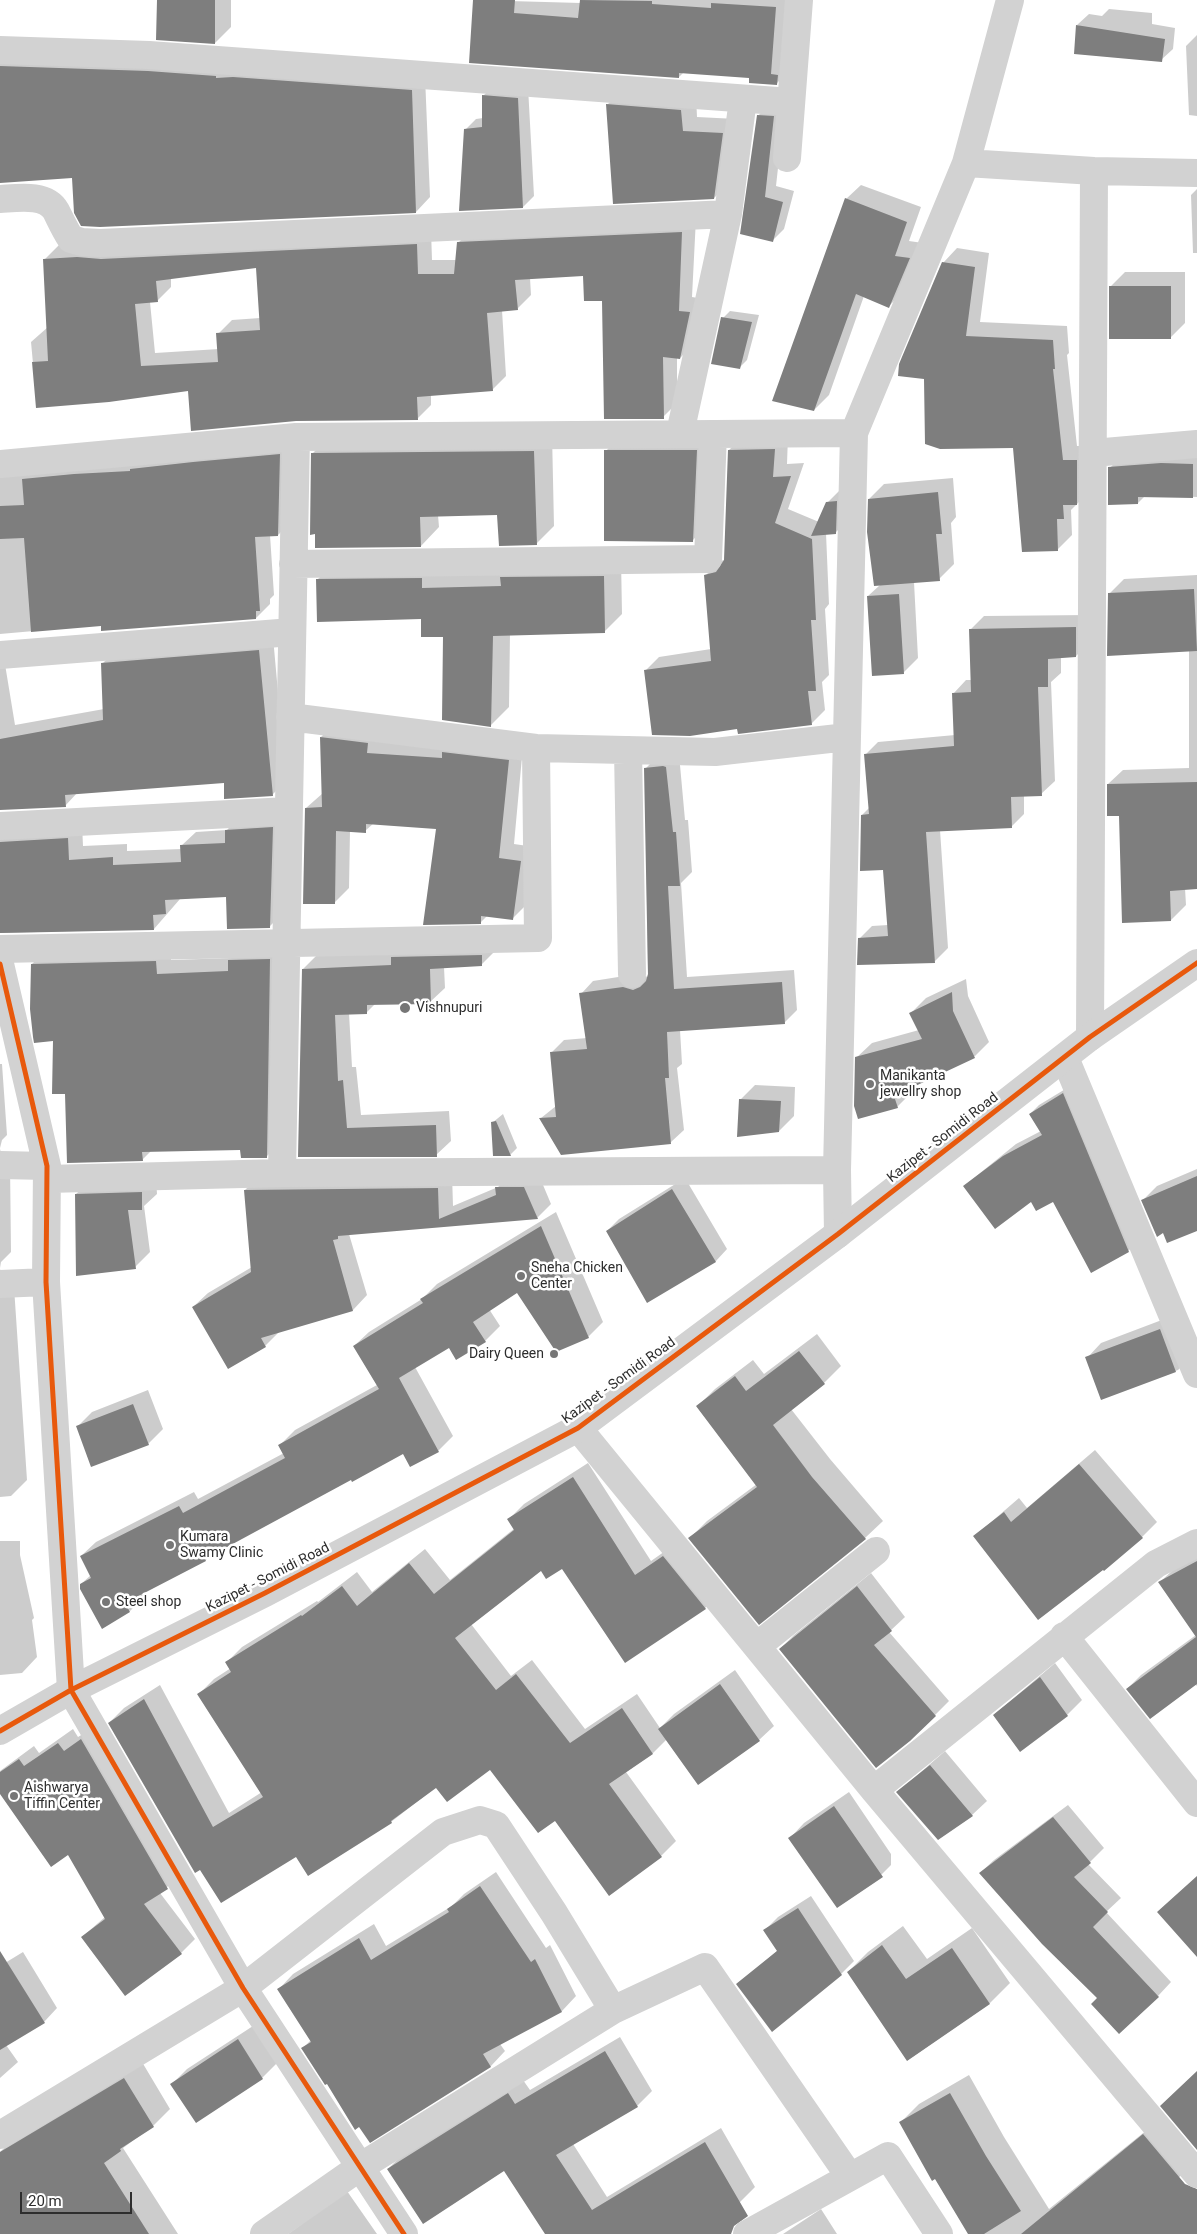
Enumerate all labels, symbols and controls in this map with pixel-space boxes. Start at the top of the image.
place label: Vishnupuri [416,1000,482,1016]
marker: Vishnupuri [398,1001,412,1015]
place label: Manikanta jewellry shop [880,1068,961,1100]
marker: Manikanta jewellry shop [864,1078,876,1090]
street label: Kazipet - Somidi Road [884,1089,1002,1187]
place label: Sneha Chicken Center [531,1260,623,1292]
marker: Sneha Chicken Center [515,1270,527,1282]
street label: Kazipet - Somidi Road [559,1334,679,1428]
place label: Dairy Queen [469,1346,544,1362]
marker: Dairy Queen [548,1348,560,1360]
place label: Kumara Swamy Clinic [180,1529,263,1561]
marker: Kumara Swamy Clinic [164,1539,176,1551]
street label: Kazipet - Somidi Road [203,1540,333,1616]
place label: Steel shop [116,1594,181,1610]
marker: Steel shop [100,1596,112,1608]
place label: Aishwarya Tiffin Center [24,1780,100,1812]
marker: Aishwarya Tiffin Center [8,1790,20,1802]
scale bar [22,2182,135,2214]
text: 20 m [28,2192,62,2210]

